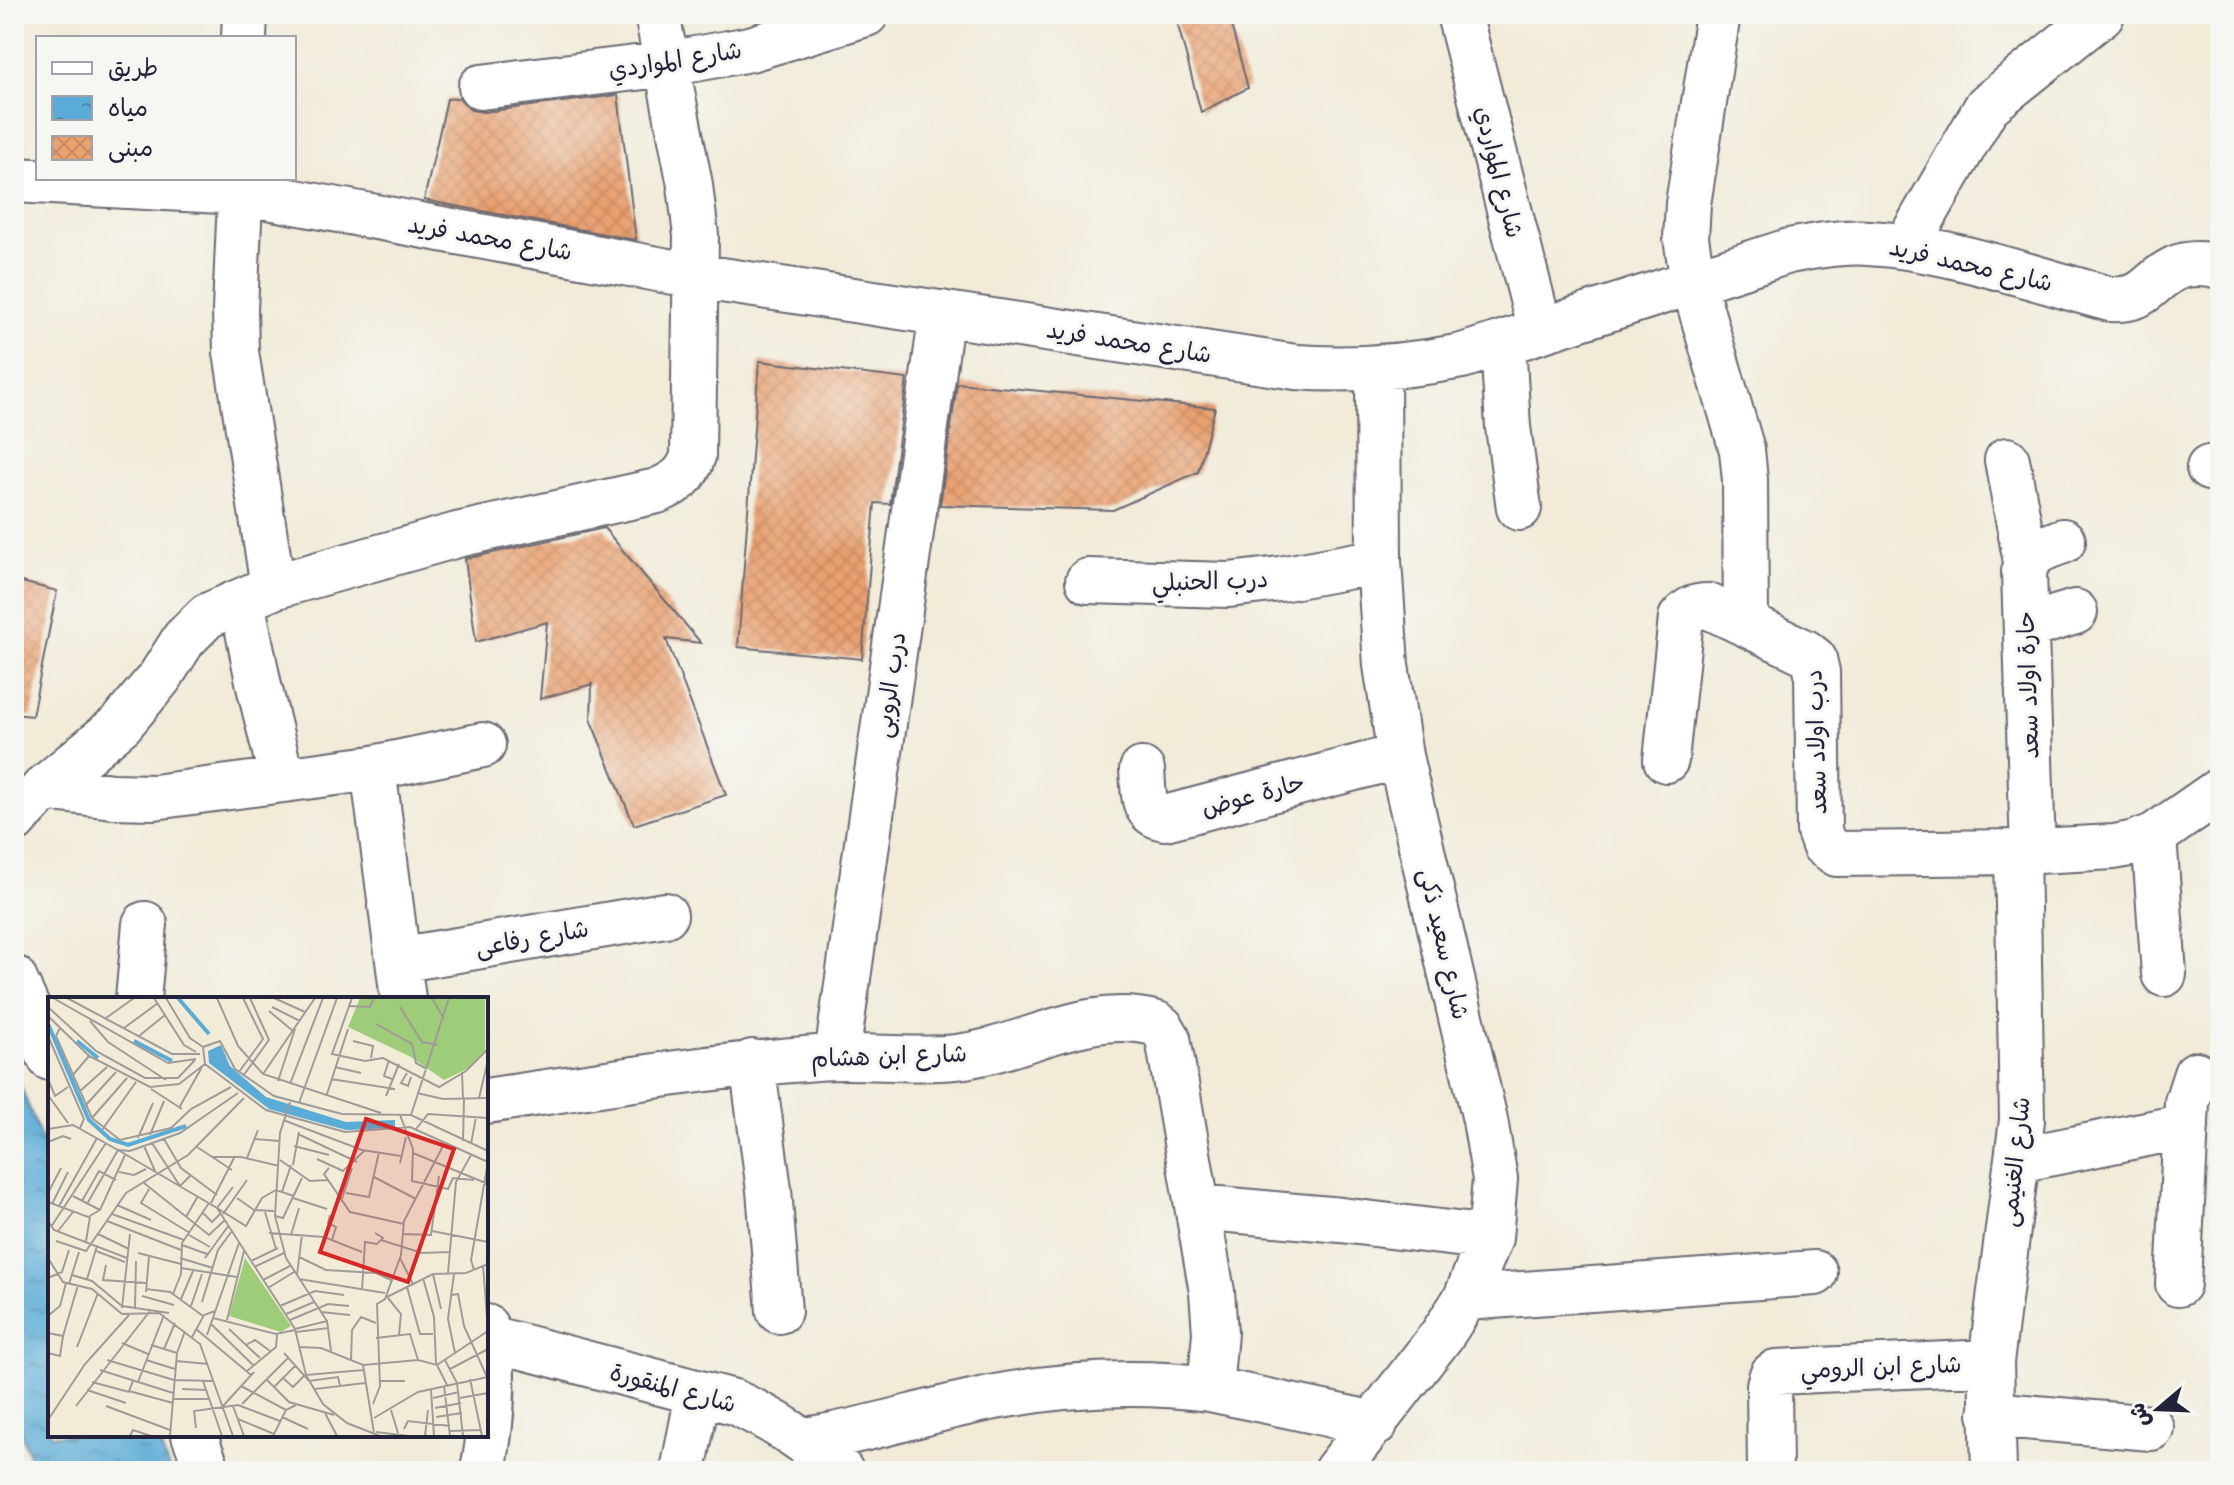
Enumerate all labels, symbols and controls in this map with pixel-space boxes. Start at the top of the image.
legend [36,36,296,180]
street label: شارع المواردي [606,36,744,87]
text: طريق [108,54,158,82]
text: مياه [108,94,148,122]
street label: شارع المواردي [1466,103,1529,241]
text: مبنى [108,134,153,163]
street label: شارع محمد فريد [405,210,574,269]
street label: شارع محمد فريد [1886,233,2055,300]
street label: شارع محمد فريد [1044,315,1213,372]
street label: درب الحنبلي [1151,565,1269,604]
street label: حارة اولاد سعد [2011,611,2045,759]
street label: درب الروبى [869,630,912,740]
street label: درب اولاد سعد [1799,669,1833,815]
street label: حارة عوض [1198,768,1308,823]
street label: شارع سعيد ذكى [1410,866,1475,1023]
street label: شارع رفاعى [473,914,591,965]
inset map [48,997,488,1437]
street label: شارع ابن هشام [811,1039,968,1077]
street label: شارع الغنيمى [1994,1096,2039,1229]
street label: شارع ابن الرومي [1800,1350,1962,1391]
street label: شارع المنقورة [606,1358,739,1421]
north arrow [2118,1369,2198,1449]
text: ش [2124,1400,2156,1431]

